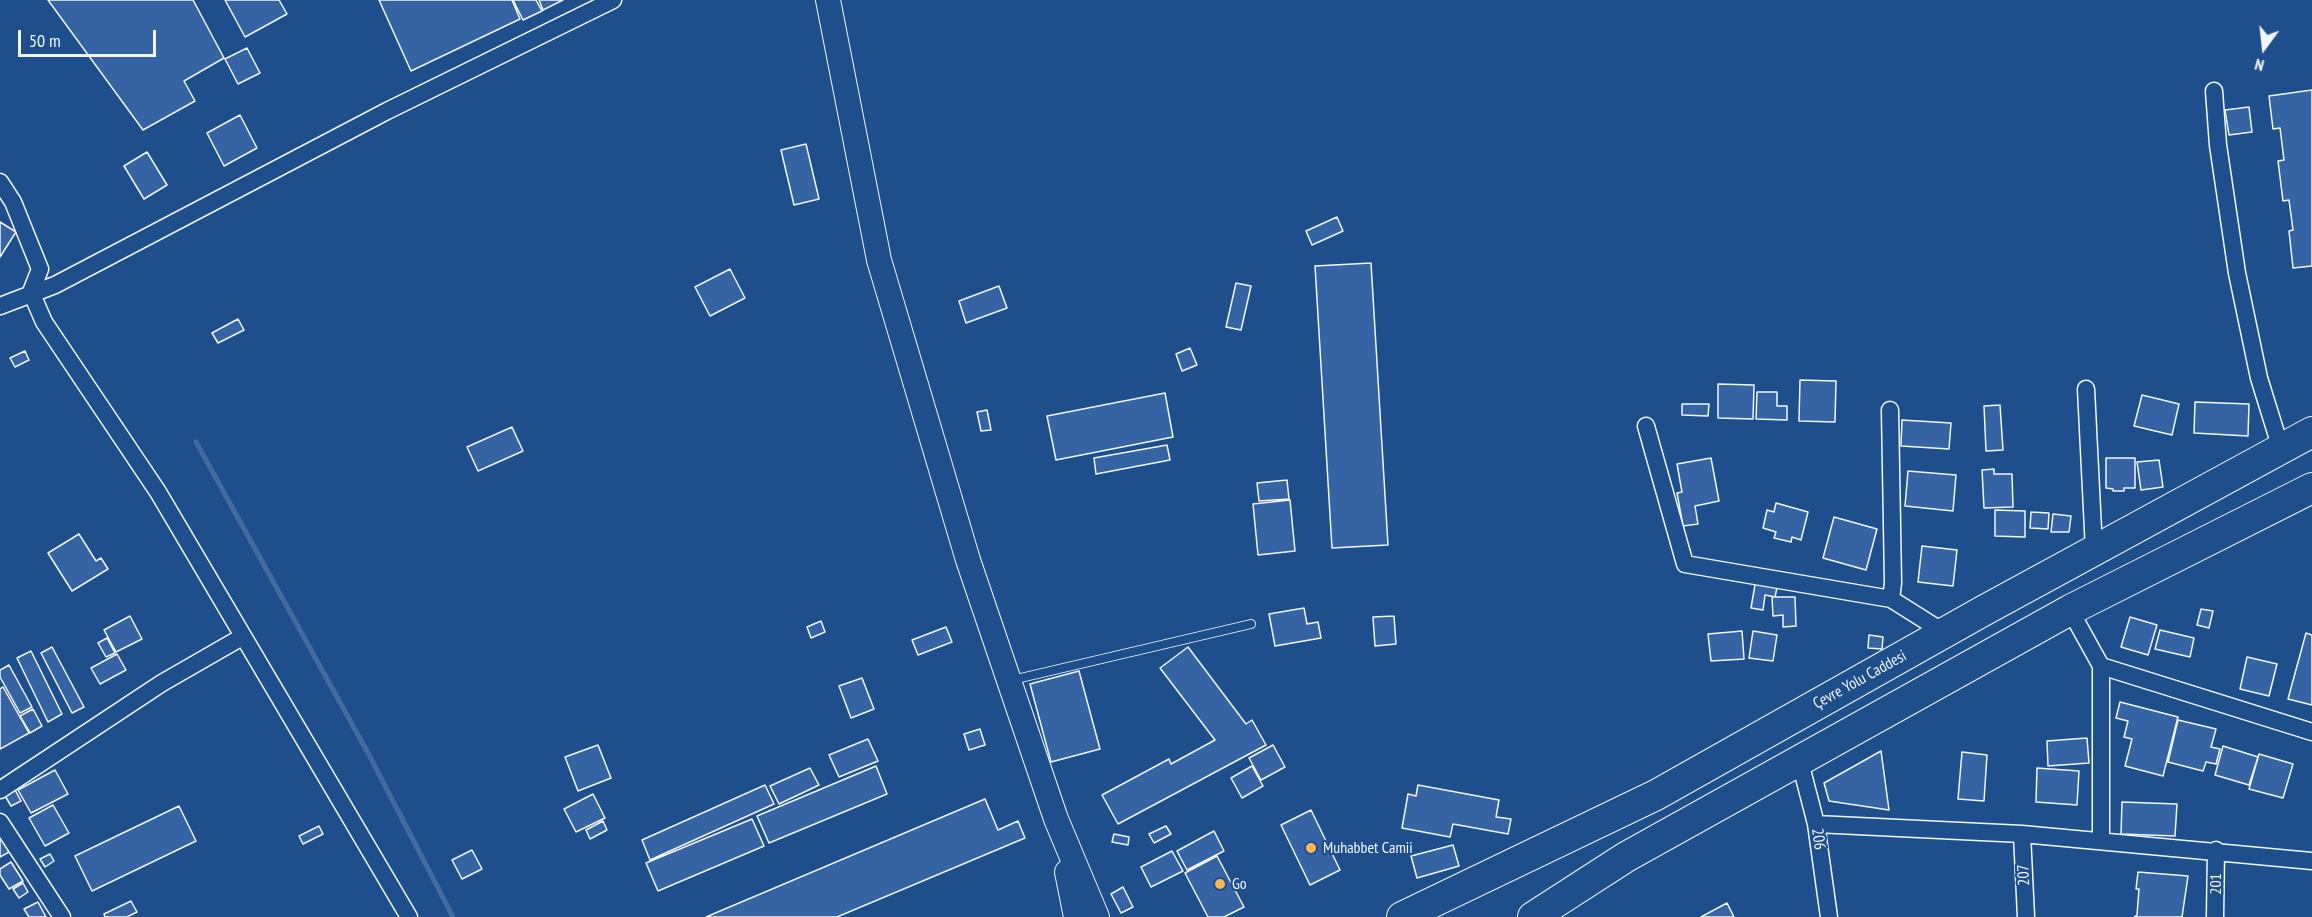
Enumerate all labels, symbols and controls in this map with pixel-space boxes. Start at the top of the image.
scale bar [21,18,159,56]
north arrow [2234,18,2294,78]
text: 50 m [29,29,61,52]
text: N [2253,55,2266,76]
street label: Çevre Yolu Caddesi [1810,646,1910,714]
street label: 206 [1807,827,1829,851]
place label: Muhabbet Camii [1323,838,1413,858]
marker: Muhabbet Camii [1304,841,1318,855]
street label: 207 [2014,864,2034,886]
street label: 201 [2206,873,2226,895]
place label: Go [1232,874,1247,894]
marker: Go [1213,877,1227,891]

